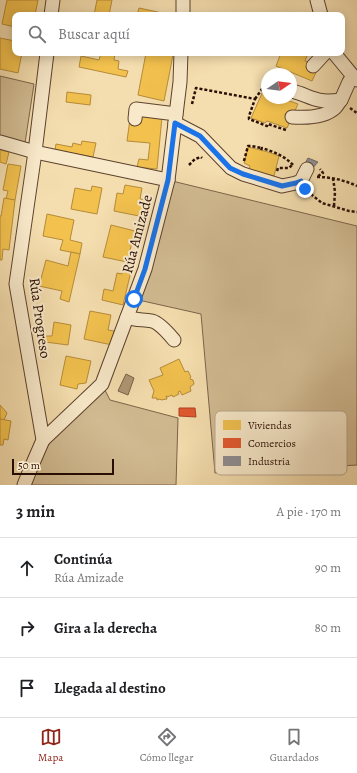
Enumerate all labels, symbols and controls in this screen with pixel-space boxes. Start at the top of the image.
search box [12,12,345,56]
icon: search [26,23,48,45]
text: Buscar aquí [58,24,130,44]
north arrow [261,68,297,104]
route end [296,180,314,198]
street label: Rúa Amizade [117,192,157,276]
street label: Rúa Progreso [24,276,56,360]
route start [125,290,143,308]
legend [215,411,347,475]
text: Viviendas [247,418,292,433]
text: Comercios [248,436,296,451]
text: Industria [248,454,291,469]
scale bar [12,457,114,476]
text: 50 m [18,458,40,473]
text: 3 min [16,500,55,523]
text: A pie · 170 m [277,503,341,520]
text: Continúa [54,549,112,569]
icon: ahead [16,557,38,579]
text: 90 m [315,559,341,576]
text: Rúa Amizade [54,569,124,586]
icon: right [16,617,38,639]
text: Gira a la derecha [54,618,157,638]
text: 80 m [314,619,341,636]
icon: arrive [16,677,38,699]
text: Llegada al destino [54,678,166,698]
tab: Mapa [38,726,63,765]
tab: Cómo llegar [140,726,193,765]
tab: Guardados [270,726,319,765]

